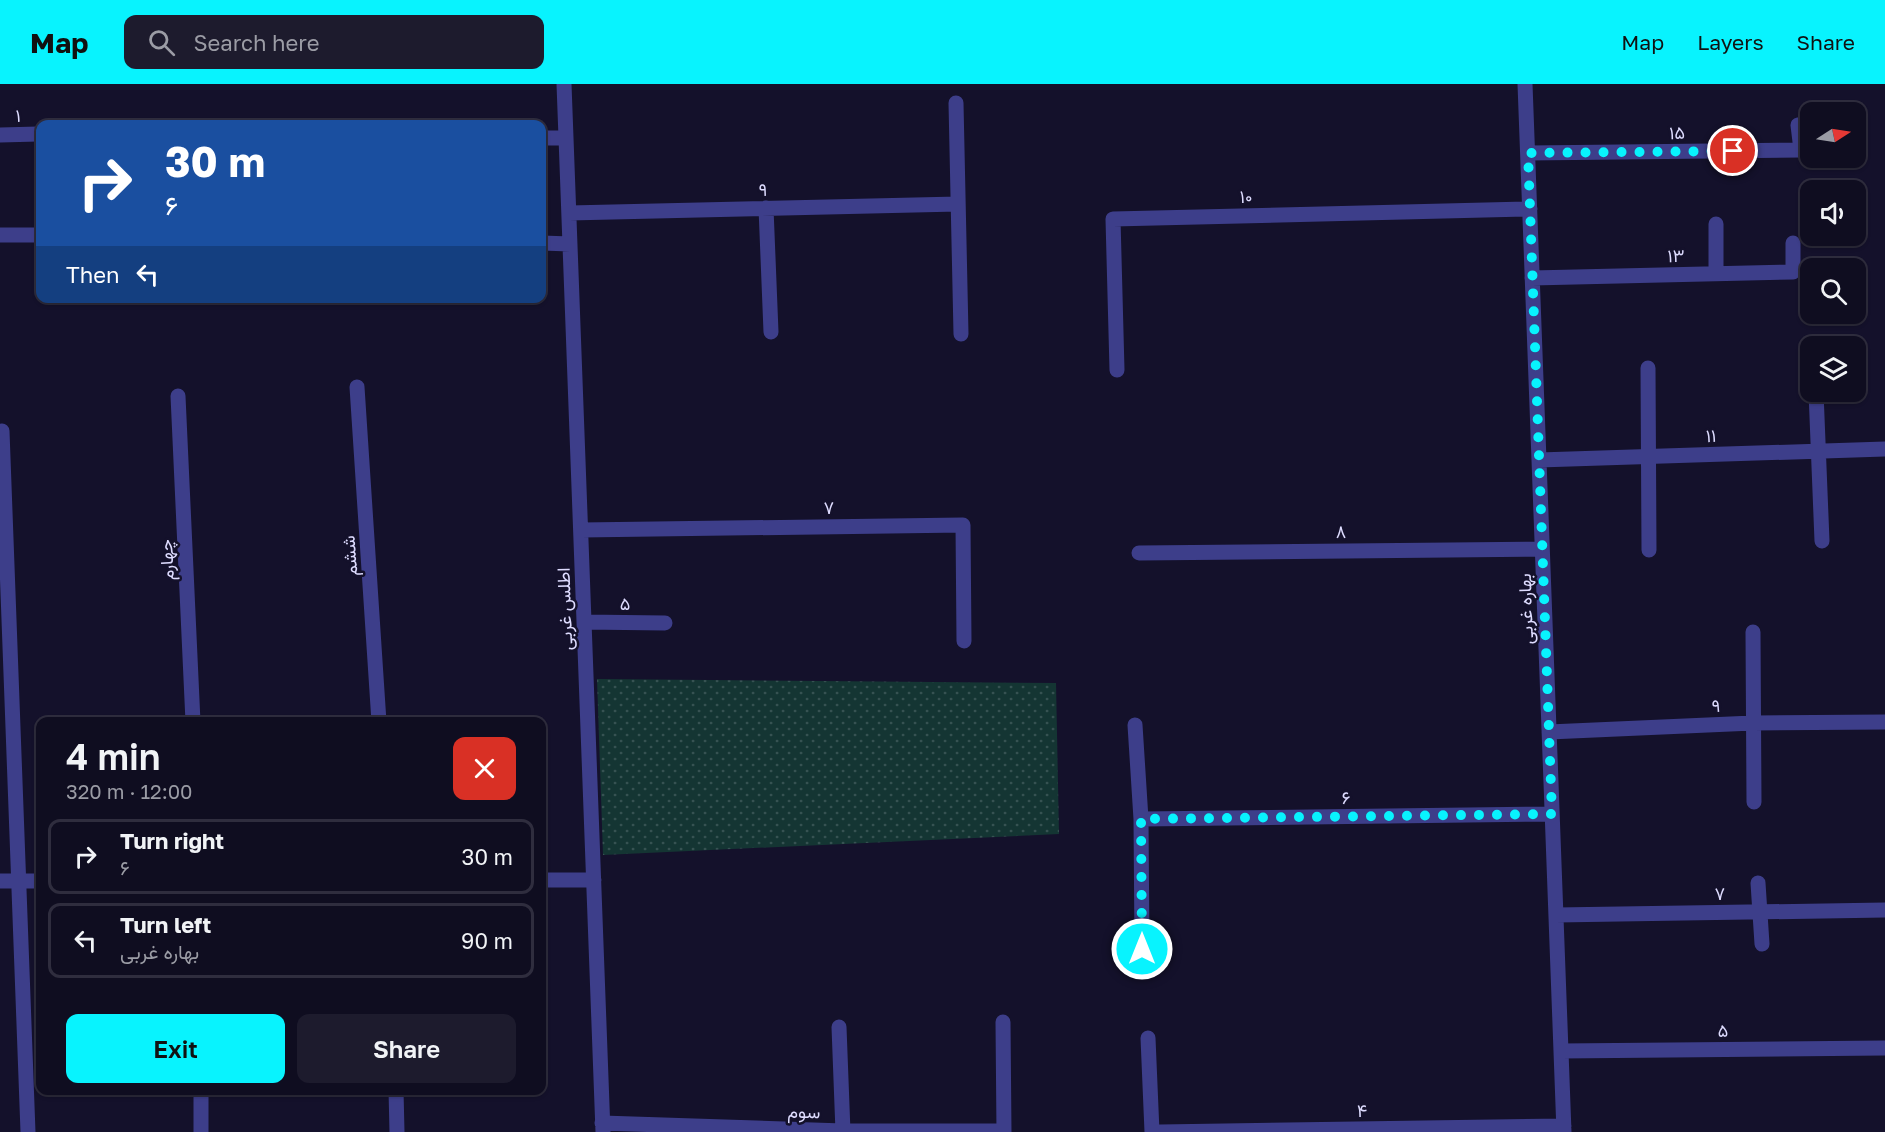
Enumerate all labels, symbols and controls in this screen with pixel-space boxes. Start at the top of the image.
search box [124,15,544,69]
text: Map [30,26,88,59]
icon: search [145,26,178,59]
text: Search here [193,29,319,56]
text: Map [1621,29,1664,55]
text: Layers [1697,29,1764,55]
text: Share [1797,29,1855,55]
north arrow [1800,102,1866,168]
map controls [1800,102,1866,402]
street label: ۱ [15,104,21,126]
street label: ۱۵ [1669,121,1685,143]
pin [1707,125,1758,176]
icon: arrive [1716,134,1749,167]
text: 30 m [165,136,265,186]
icon: right [66,144,144,222]
street label: ۹ [758,178,768,200]
button: sound [1800,180,1866,246]
street label: ۱۰ [1239,185,1253,207]
text: ۶ [165,189,178,221]
street label: ۱۳ [1667,244,1685,266]
icon: left [131,258,164,291]
button: search [1800,258,1866,324]
text: Then [66,261,119,288]
button: layers [1800,336,1866,402]
street label: ۱۱ [1705,424,1717,446]
street label: ۷ [824,496,834,518]
street label: ۸ [1336,520,1346,542]
street label: ششم [337,535,363,577]
street label: چهارم [154,539,180,581]
street label: اطلس غربی [552,567,577,651]
street label: بهاره غربی [1513,573,1538,645]
street label: ۵ [620,592,630,614]
street label: ۹ [1711,694,1721,716]
text: 4 min [66,735,161,778]
button: close [453,737,516,800]
text: 320 m · 12:00 [66,779,193,803]
street label: ۶ [1341,786,1351,808]
text: Turn right [120,827,224,854]
icon: right [69,840,102,873]
text: 30 m [462,843,513,870]
text: ۶ [120,855,130,879]
street label: ۷ [1715,882,1725,904]
text: Turn left [120,911,211,938]
position arrow [1110,917,1174,981]
icon: left [69,924,102,957]
text: 90 m [461,927,513,954]
text: بهاره غربی [120,939,199,963]
button: Exit [66,1014,285,1083]
button: Share [297,1014,516,1083]
street label: ۵ [1717,1019,1729,1041]
street label: سوم [787,1099,821,1125]
street label: ۴ [1357,1099,1367,1121]

